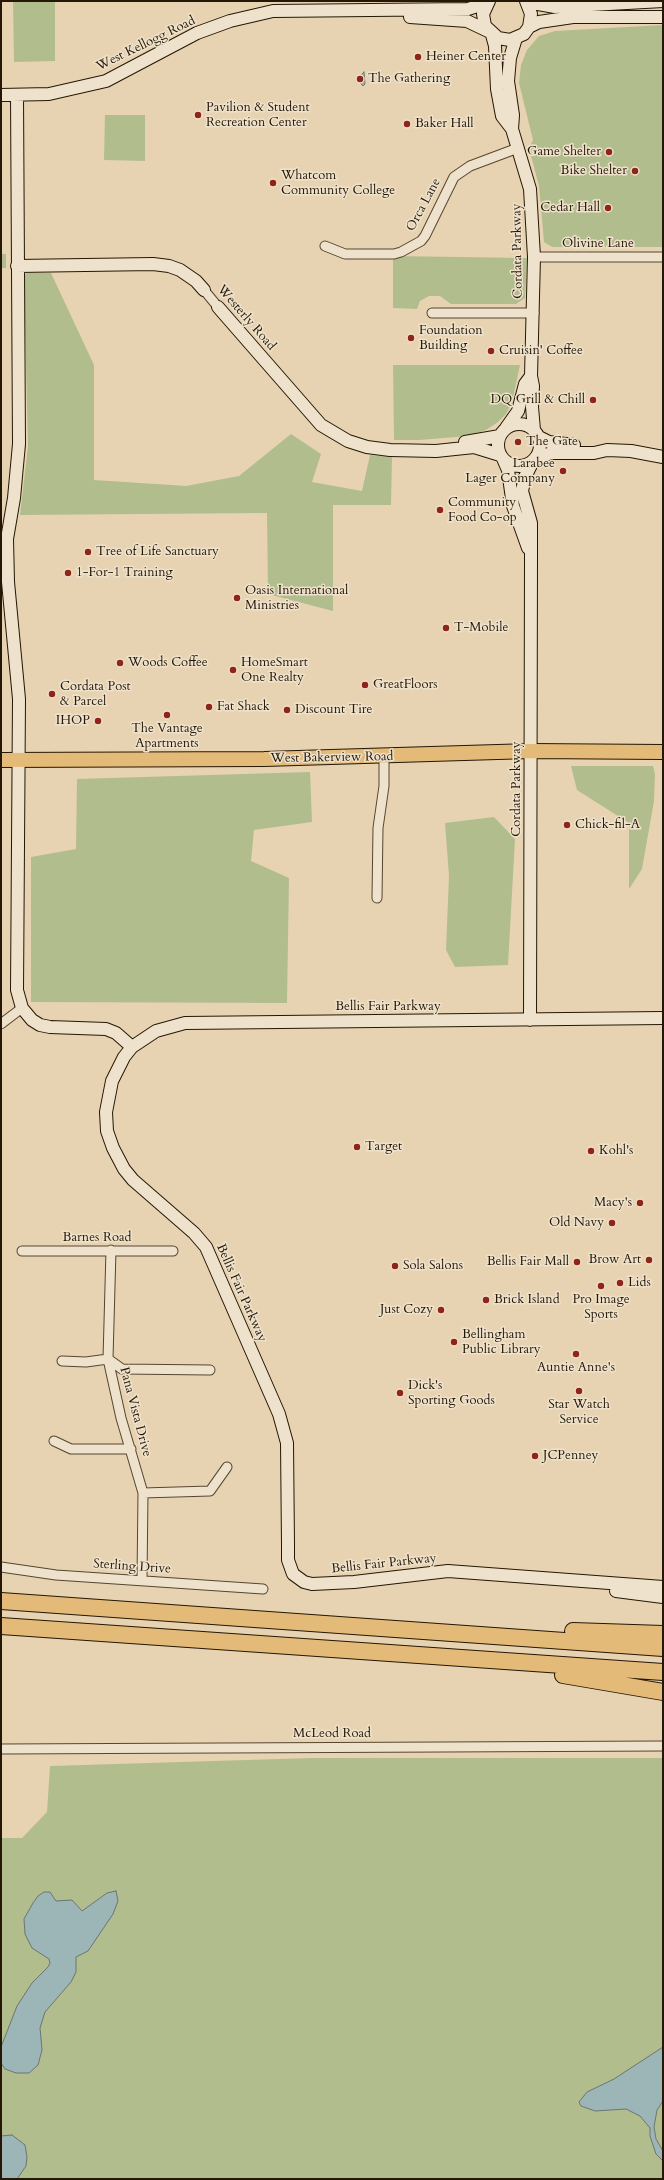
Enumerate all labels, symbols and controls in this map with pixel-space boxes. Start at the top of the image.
street label: West Kellogg Road [94,13,198,75]
place label: Heiner Center [426,49,506,65]
marker: Heiner Center [413,52,423,62]
place label: The Gathering [368,71,450,87]
marker: The Gathering [355,74,365,84]
place label: Pavilion & Student Recreation Center [206,100,310,131]
marker: Pavilion & Student Recreation Center [193,110,203,120]
place label: Baker Hall [415,116,474,132]
marker: Baker Hall [402,119,412,129]
place label: Game Shelter [527,144,601,160]
marker: Game Shelter [604,147,614,157]
place label: Bike Shelter [561,163,627,179]
marker: Bike Shelter [630,166,640,176]
place label: Whatcom Community College [281,168,395,199]
street label: Orca Lane [404,176,444,234]
marker: Whatcom Community College [268,178,278,188]
place label: Cedar Hall [540,200,600,216]
street label: Cordata Parkway [509,203,527,299]
marker: Cedar Hall [603,203,613,213]
street label: Olivine Lane [562,236,634,252]
street label: Westerly Road [213,282,279,354]
place label: Foundation Building [419,323,483,354]
marker: Foundation Building [406,333,416,343]
place label: Cruisin' Coffee [499,343,583,359]
marker: Cruisin' Coffee [486,346,496,356]
place label: DQ Grill & Chill [490,392,585,408]
marker: DQ Grill & Chill [588,395,598,405]
place label: The Gate [526,434,578,450]
marker: The Gate [513,437,523,447]
place label: Larabee Lager Company [465,456,555,487]
marker: Larabee Lager Company [558,466,568,476]
place label: Community Food Co-op [448,495,517,526]
marker: Community Food Co-op [435,505,445,515]
place label: Tree of Life Sanctuary [96,544,219,560]
marker: Tree of Life Sanctuary [83,547,93,557]
place label: 1-For-1 Training [76,565,173,581]
marker: 1-For-1 Training [63,568,73,578]
place label: Oasis International Ministries [245,583,348,614]
marker: Oasis International Ministries [232,593,242,603]
place label: T-Mobile [454,620,508,636]
marker: T-Mobile [441,623,451,633]
place label: Woods Coffee [128,655,208,671]
place label: HomeSmart One Realty [241,655,308,686]
marker: Woods Coffee [115,658,125,668]
marker: HomeSmart One Realty [228,665,238,675]
place label: GreatFloors [373,677,438,693]
place label: Cordata Post & Parcel [60,679,131,710]
marker: GreatFloors [360,680,370,690]
marker: Cordata Post & Parcel [47,689,57,699]
place label: Fat Shack [217,699,270,715]
marker: Fat Shack [204,702,214,712]
place label: Discount Tire [295,702,372,718]
marker: Discount Tire [282,705,292,715]
marker: The Vantage Apartments [162,710,172,720]
place label: IHOP [56,713,90,729]
marker: IHOP [93,716,103,726]
place label: The Vantage Apartments [131,721,203,752]
street label: Cordata Parkway [509,741,525,837]
street label: West Bakerview Road [270,749,394,767]
place label: Chick-fil-A [575,817,640,833]
marker: Chick-fil-A [562,820,572,830]
street label: Bellis Fair Parkway [335,999,441,1015]
place label: Target [365,1139,402,1155]
marker: Target [352,1142,362,1152]
place label: Kohl's [599,1143,633,1159]
marker: Kohl's [586,1146,596,1156]
place label: Macy's [594,1195,632,1211]
marker: Macy's [635,1198,645,1208]
place label: Old Navy [549,1215,604,1231]
marker: Old Navy [607,1218,617,1228]
street label: Barnes Road [63,1230,131,1246]
street label: Bellis Fair Parkway [212,1242,270,1344]
place label: Brow Art [588,1252,641,1268]
place label: Bellis Fair Mall [487,1254,569,1270]
marker: Brow Art [644,1255,654,1265]
marker: Bellis Fair Mall [572,1257,582,1267]
place label: Sola Salons [403,1258,463,1274]
marker: Sola Salons [390,1261,400,1271]
place label: Lids [628,1275,651,1291]
marker: Lids [615,1278,625,1288]
marker: Pro Image Sports [596,1281,606,1291]
place label: Brick Island [494,1292,560,1308]
place label: Pro Image Sports [572,1292,630,1323]
marker: Brick Island [481,1295,491,1305]
place label: Just Cozy [380,1302,433,1318]
marker: Just Cozy [436,1305,446,1315]
place label: Bellingham Public Library [462,1327,541,1358]
marker: Bellingham Public Library [449,1337,459,1347]
marker: Auntie Anne's [571,1349,581,1359]
place label: Auntie Anne's [537,1360,615,1376]
street label: Pana Vista Drive [116,1366,154,1458]
place label: Dick's Sporting Goods [408,1378,495,1409]
marker: Star Watch Service [574,1386,584,1396]
marker: Dick's Sporting Goods [395,1388,405,1398]
place label: Star Watch Service [548,1397,610,1428]
place label: JCPenney [543,1448,598,1464]
marker: JCPenney [530,1451,540,1461]
street label: Bellis Fair Parkway [331,1551,437,1577]
street label: Sterling Drive [93,1557,171,1577]
street label: McLeod Road [293,1726,371,1742]

